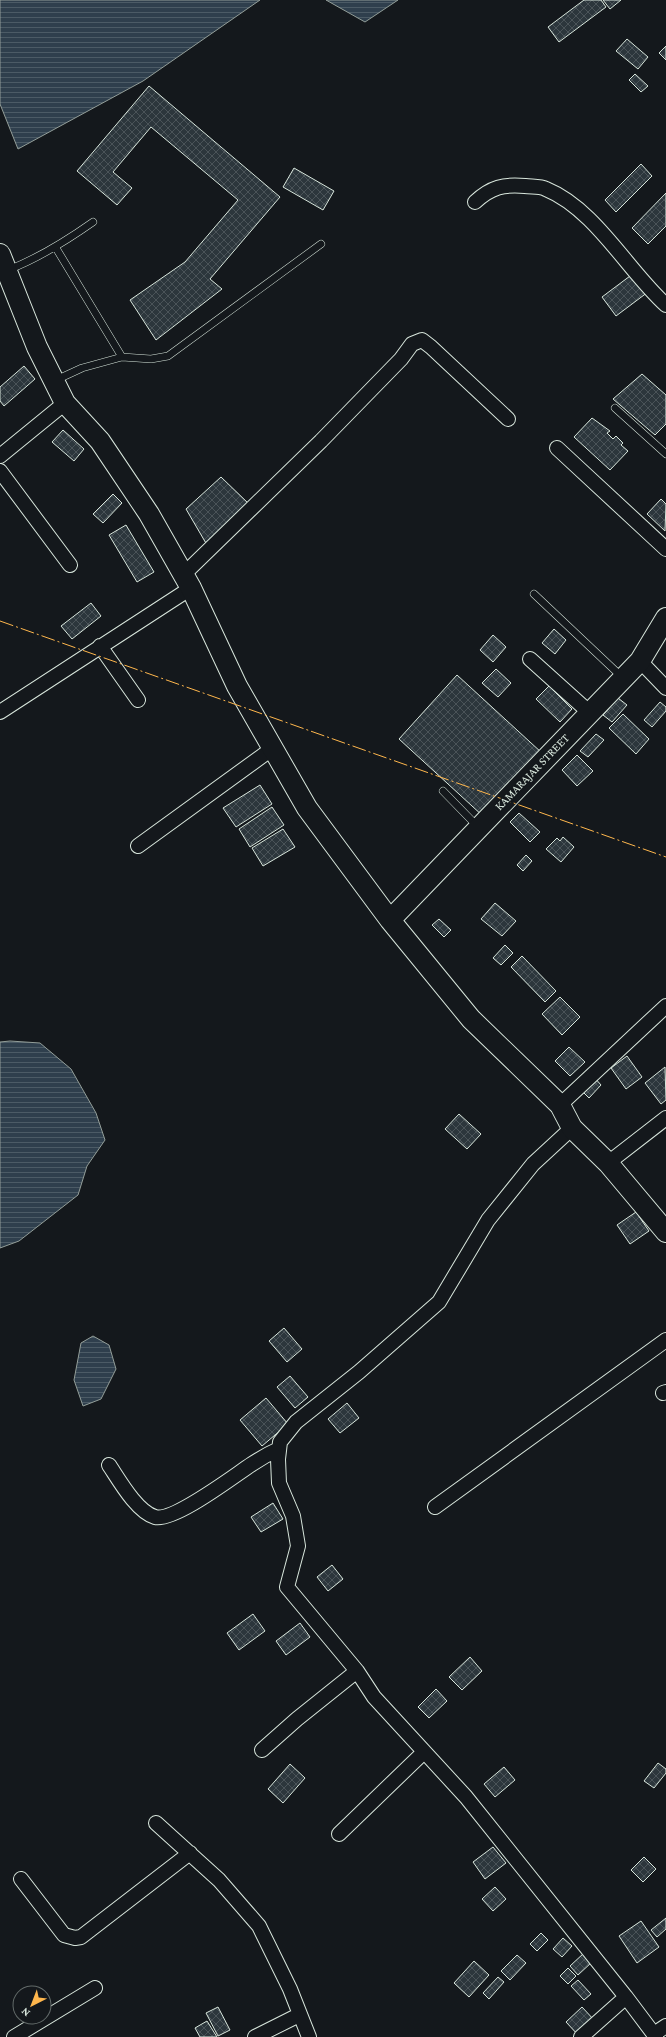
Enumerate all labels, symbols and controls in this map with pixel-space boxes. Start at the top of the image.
street label: KAMARAJAR STREET [492,730,572,813]
north arrow [12,1985,52,2025]
text: N [18,2005,32,2019]

